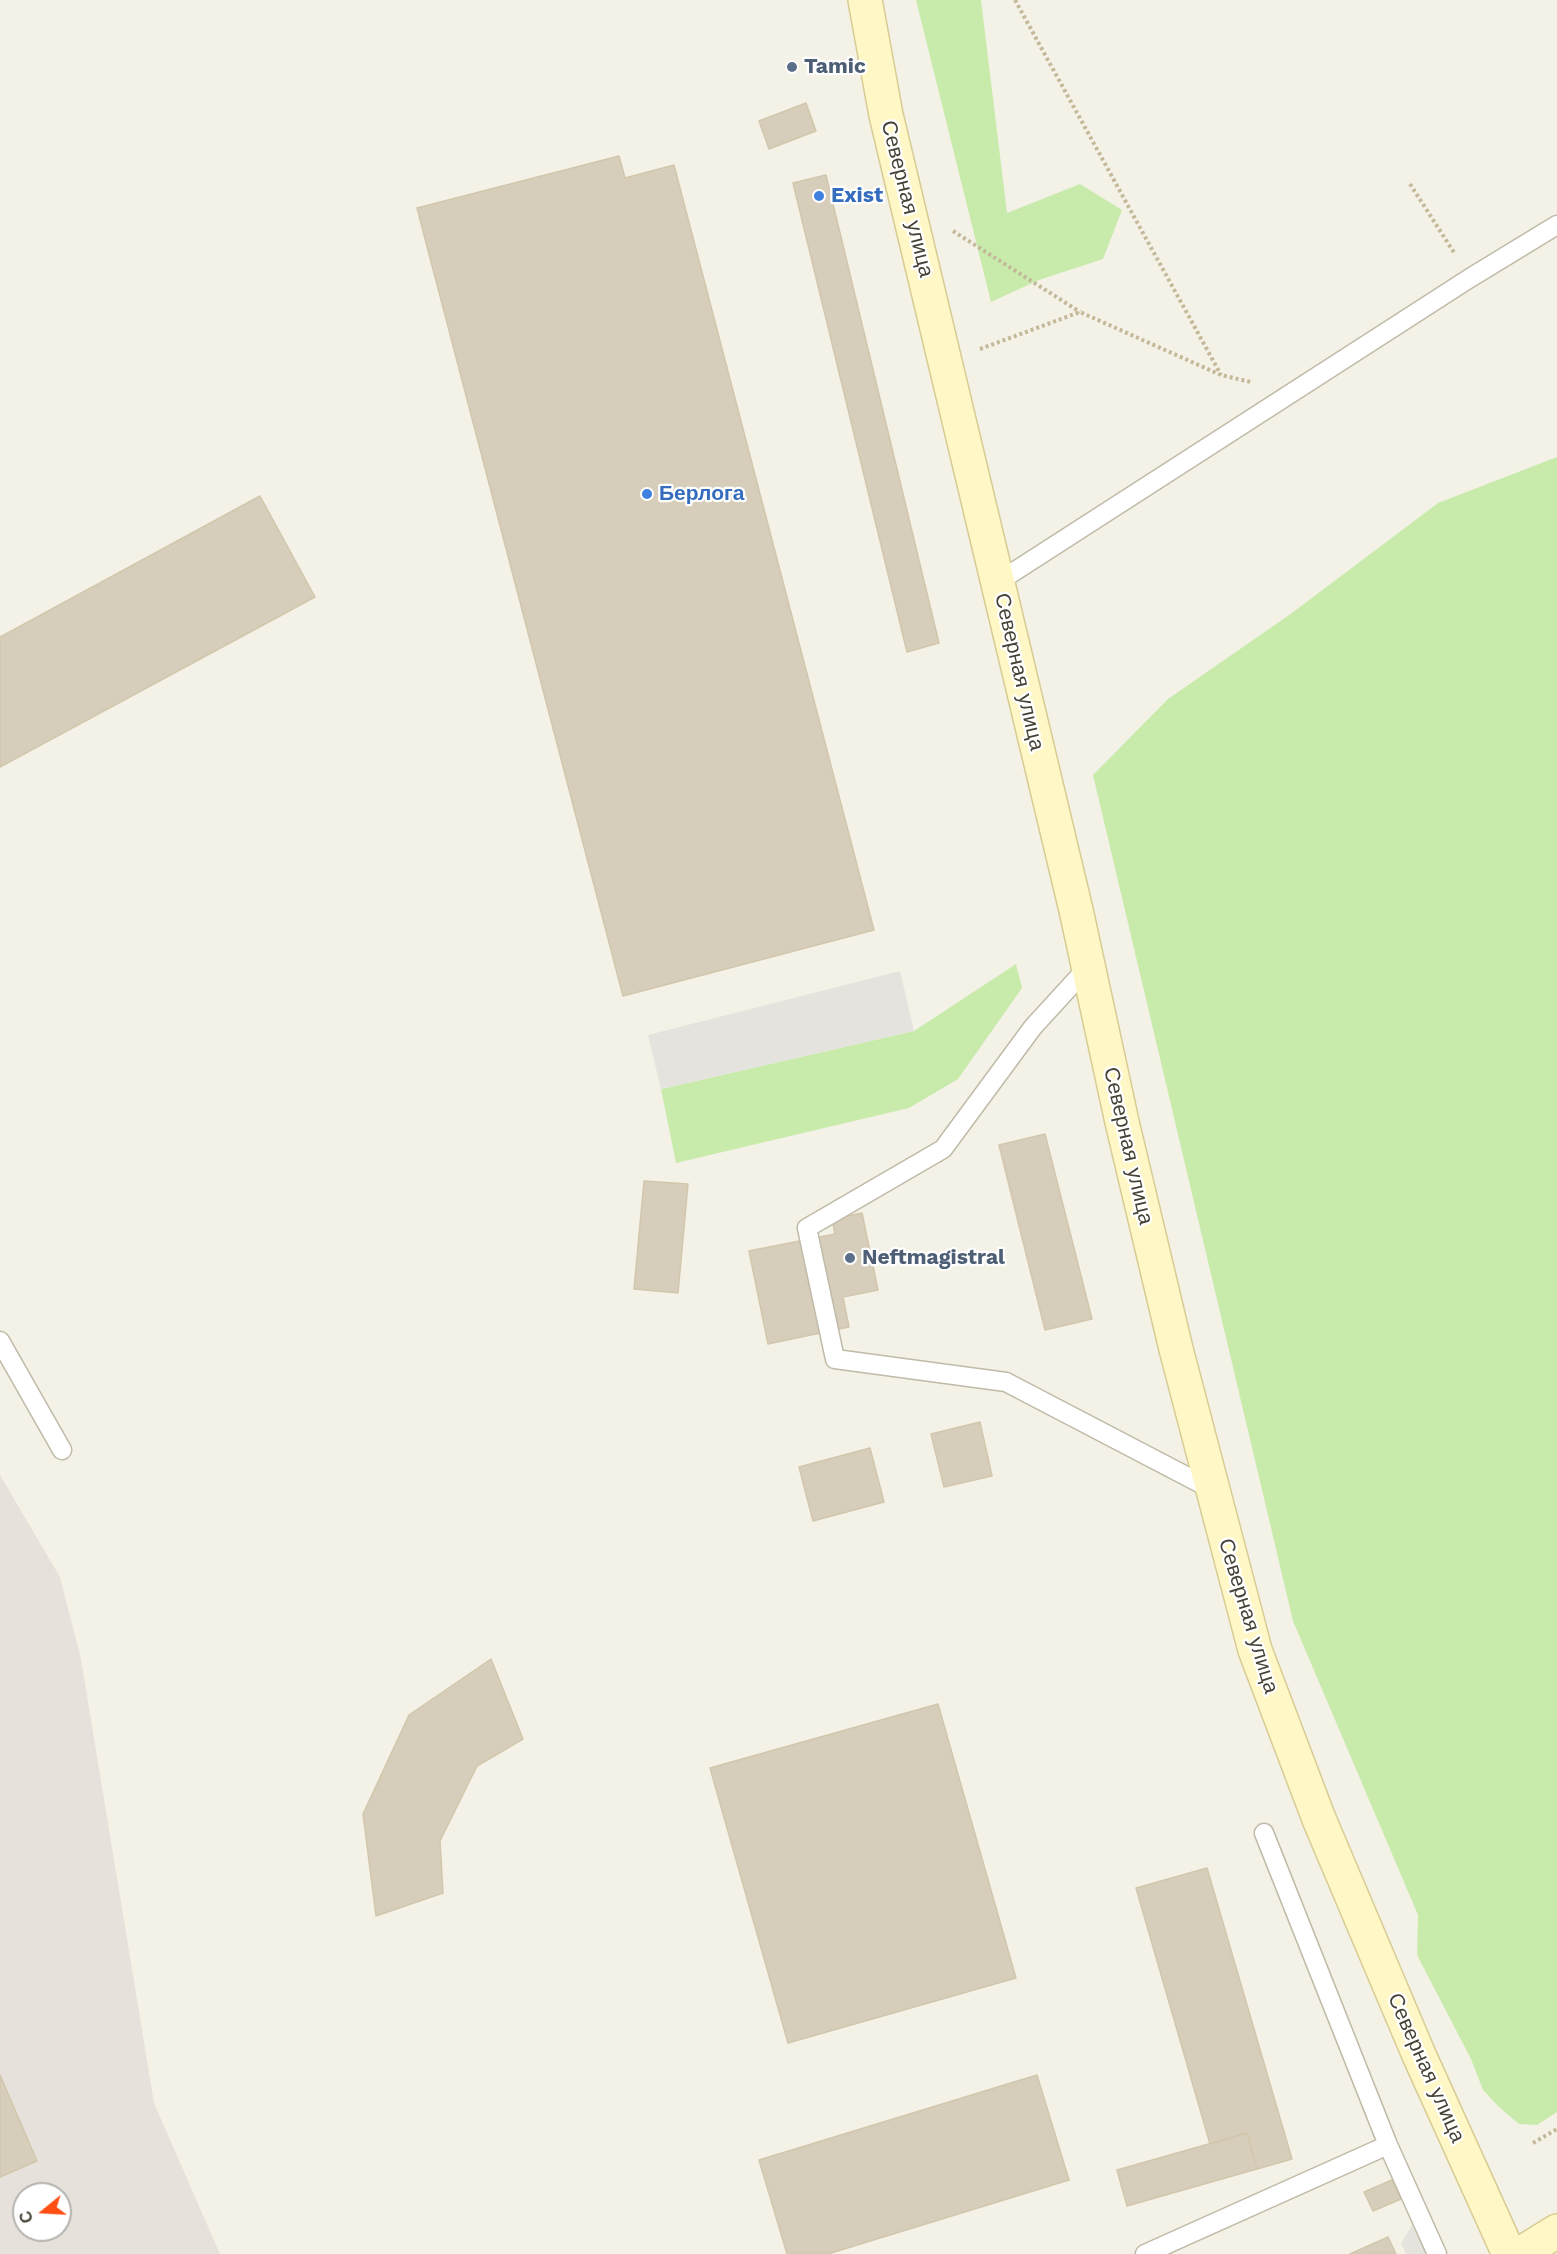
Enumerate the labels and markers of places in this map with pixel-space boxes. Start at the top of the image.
place label: Tamic [804,54,866,80]
marker: Tamic [785,60,799,74]
place label: Exist [831,183,883,209]
marker: Exist [812,189,826,203]
place label: Берлога [659,481,744,507]
marker: Берлога [640,487,654,501]
place label: Neftmagistral [862,1245,1005,1271]
marker: Neftmagistral [843,1251,857,1265]

